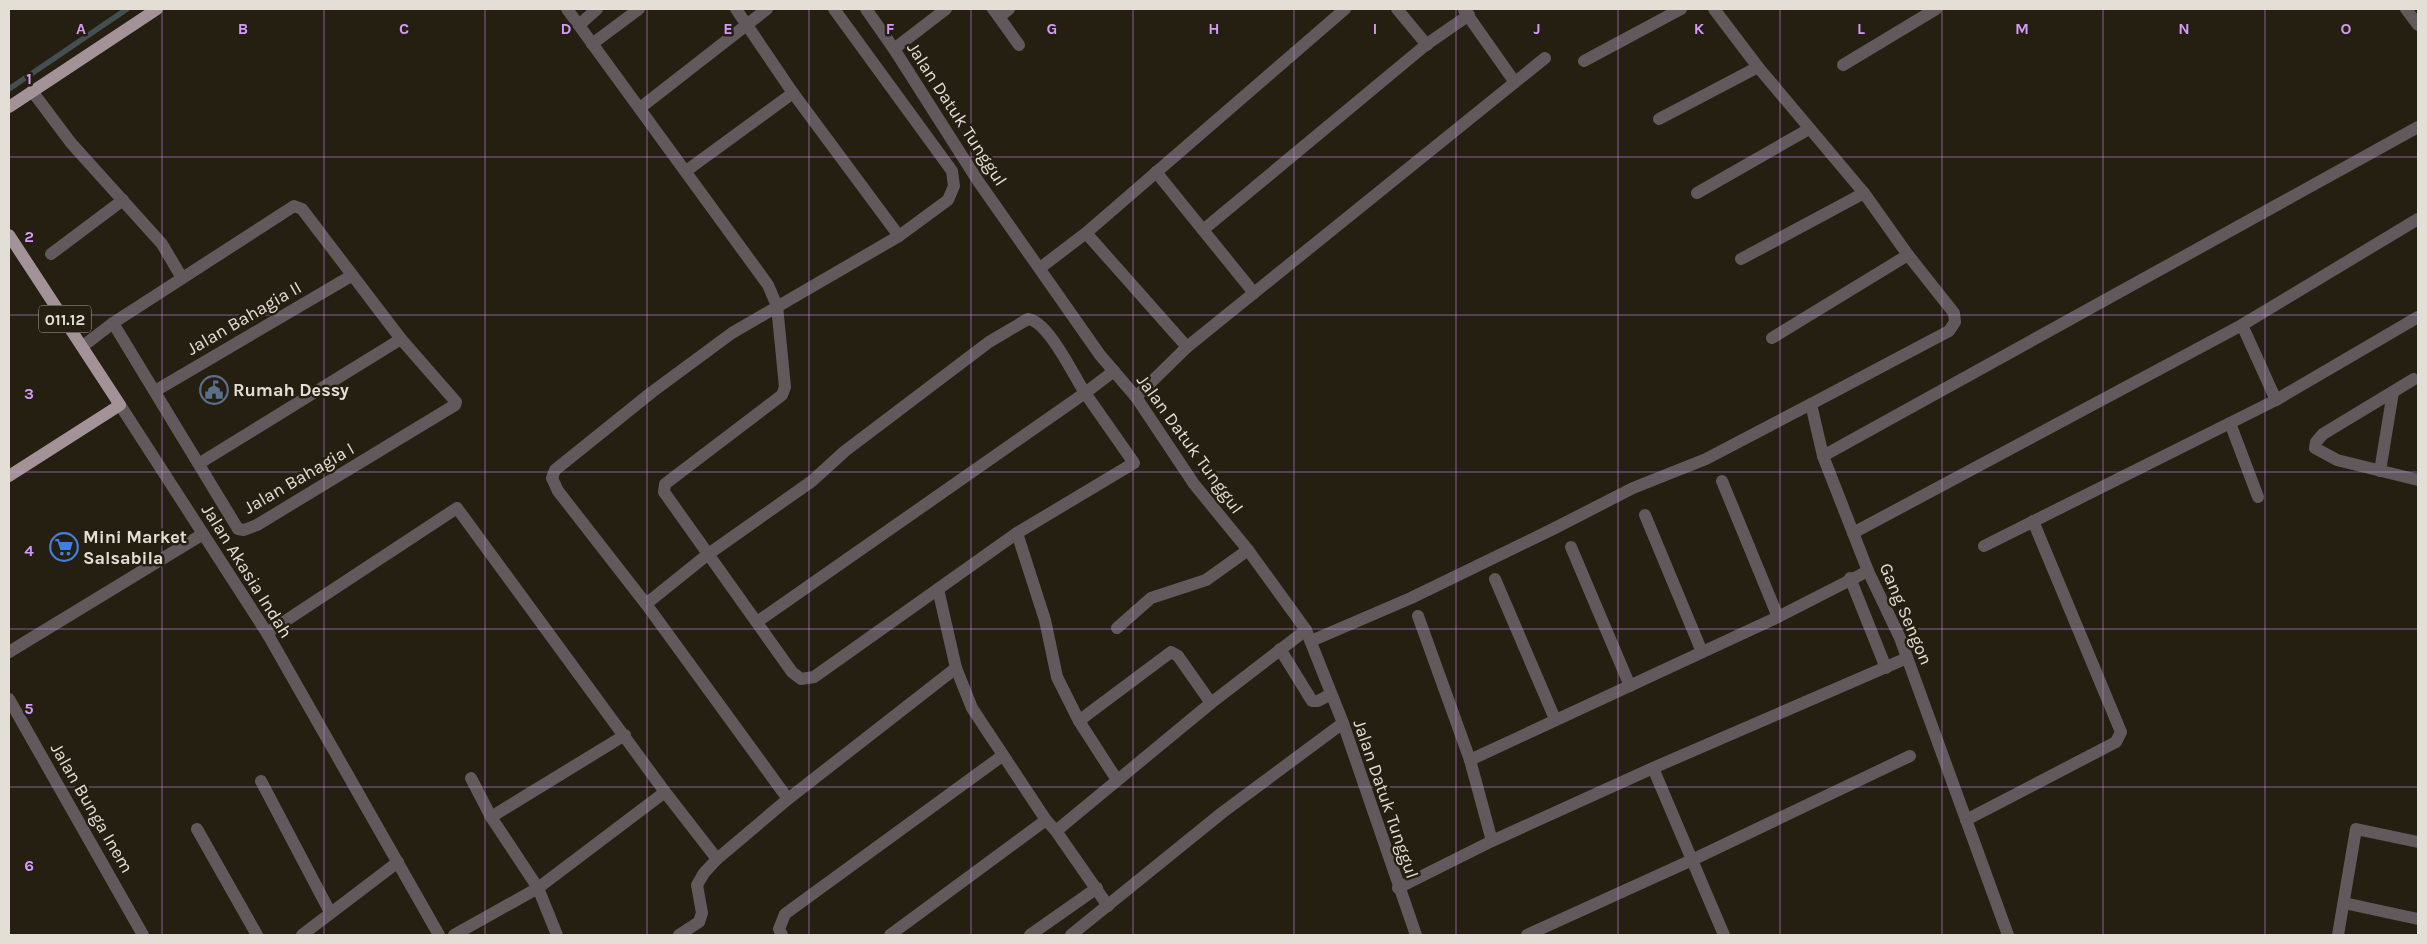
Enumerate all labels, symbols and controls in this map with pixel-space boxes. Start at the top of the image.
text: A [76,19,86,38]
text: B [238,19,248,38]
text: C [399,19,409,38]
text: D [561,19,572,38]
text: E [723,19,733,38]
text: F [886,19,895,38]
text: G [1047,19,1057,38]
text: H [1208,19,1220,38]
text: I [1373,19,1377,38]
text: J [1533,19,1541,38]
text: K [1694,19,1705,38]
text: L [1857,19,1865,38]
text: M [2015,19,2029,38]
text: N [2178,19,2190,38]
text: O [2341,19,2352,38]
street label: Jalan Datuk Tunggul [902,38,1012,190]
text: 1 [26,69,32,88]
text: 2 [24,227,34,246]
street label: Jalan Bahagia II [183,276,305,360]
road number: 011.12 [39,306,91,332]
street label: Jalan Datuk Tunggul [1132,370,1248,518]
public building icon: Rumah Dessy [199,375,229,405]
place label: Rumah Dessy [233,379,349,401]
text: 3 [24,384,34,403]
street label: Jalan Bahagia I [240,438,358,518]
street label: Jalan Akasia Indah [197,500,297,642]
place label: Mini Market Salsabila [83,526,187,569]
supermarket icon: Mini Market Salsabila [49,532,79,562]
text: 4 [24,541,34,560]
street label: Gang Sengon [1875,560,1937,668]
text: 5 [24,699,34,718]
street label: Jalan Datuk Tunggul [1348,716,1424,882]
street label: Jalan Bunga Inem [46,739,138,877]
text: 6 [24,856,34,875]

